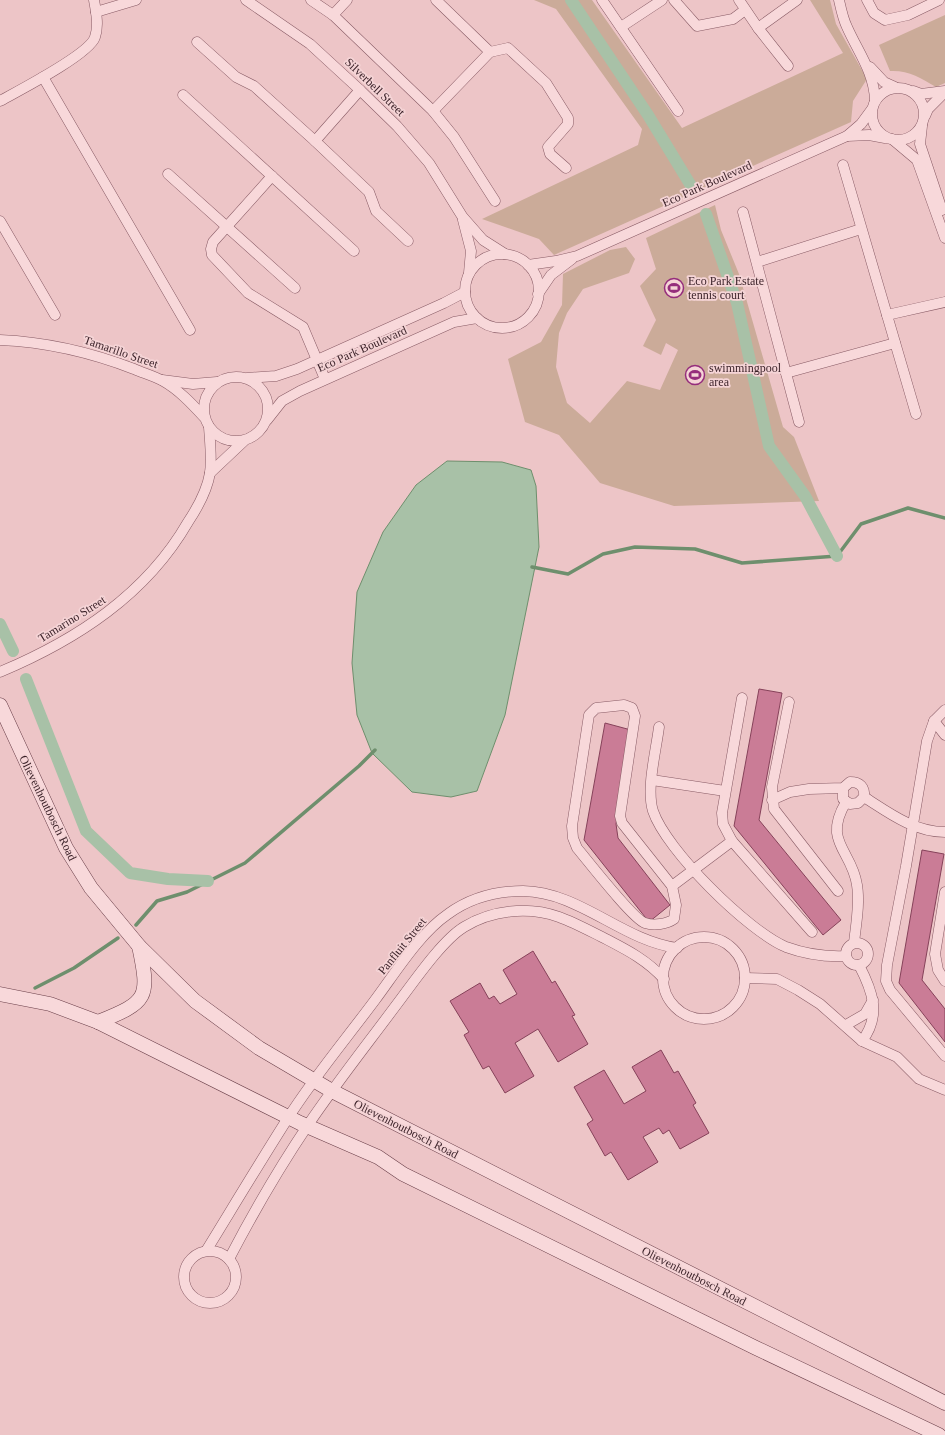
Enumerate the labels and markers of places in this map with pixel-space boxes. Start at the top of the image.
place label: Eco Park Estate tennis court [688,274,764,302]
sports icon: Eco Park Estate tennis court [663,277,685,299]
place label: swimmingpool area [709,361,782,389]
sports icon: swimmingpool area [684,364,706,386]

